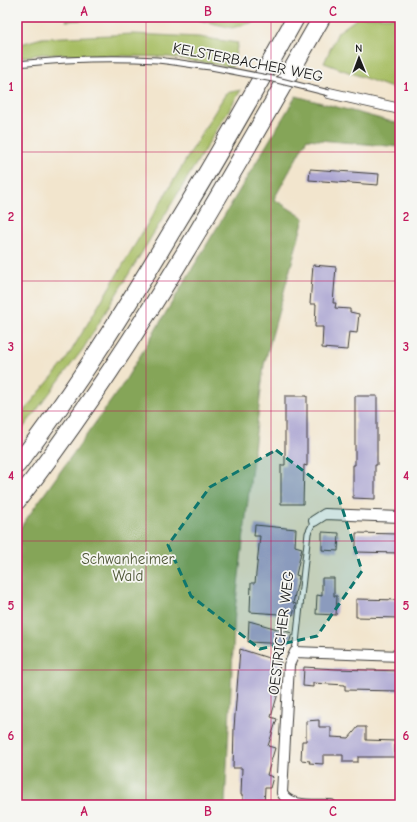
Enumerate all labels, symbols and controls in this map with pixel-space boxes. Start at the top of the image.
text: A [80,4,88,19]
text: B [204,4,212,19]
text: C [329,4,337,19]
north arrow [339,38,379,78]
street label: KELSTERBACHER WEG [171,39,325,85]
text: N [355,42,363,55]
text: 1 [8,79,14,94]
text: 1 [403,79,409,94]
text: 2 [8,209,14,224]
text: 2 [403,209,409,224]
text: 3 [8,339,14,354]
text: 3 [403,339,409,354]
text: 4 [8,468,14,483]
text: 4 [403,468,409,483]
park label: Schwanheimer Wald [81,550,175,585]
street label: OESTRICHER WEG [264,570,298,696]
text: 5 [8,598,15,613]
text: 5 [403,598,410,613]
text: 6 [8,728,15,743]
text: 6 [403,728,410,743]
text: A [80,804,88,819]
text: B [204,804,212,819]
text: C [329,804,337,819]

